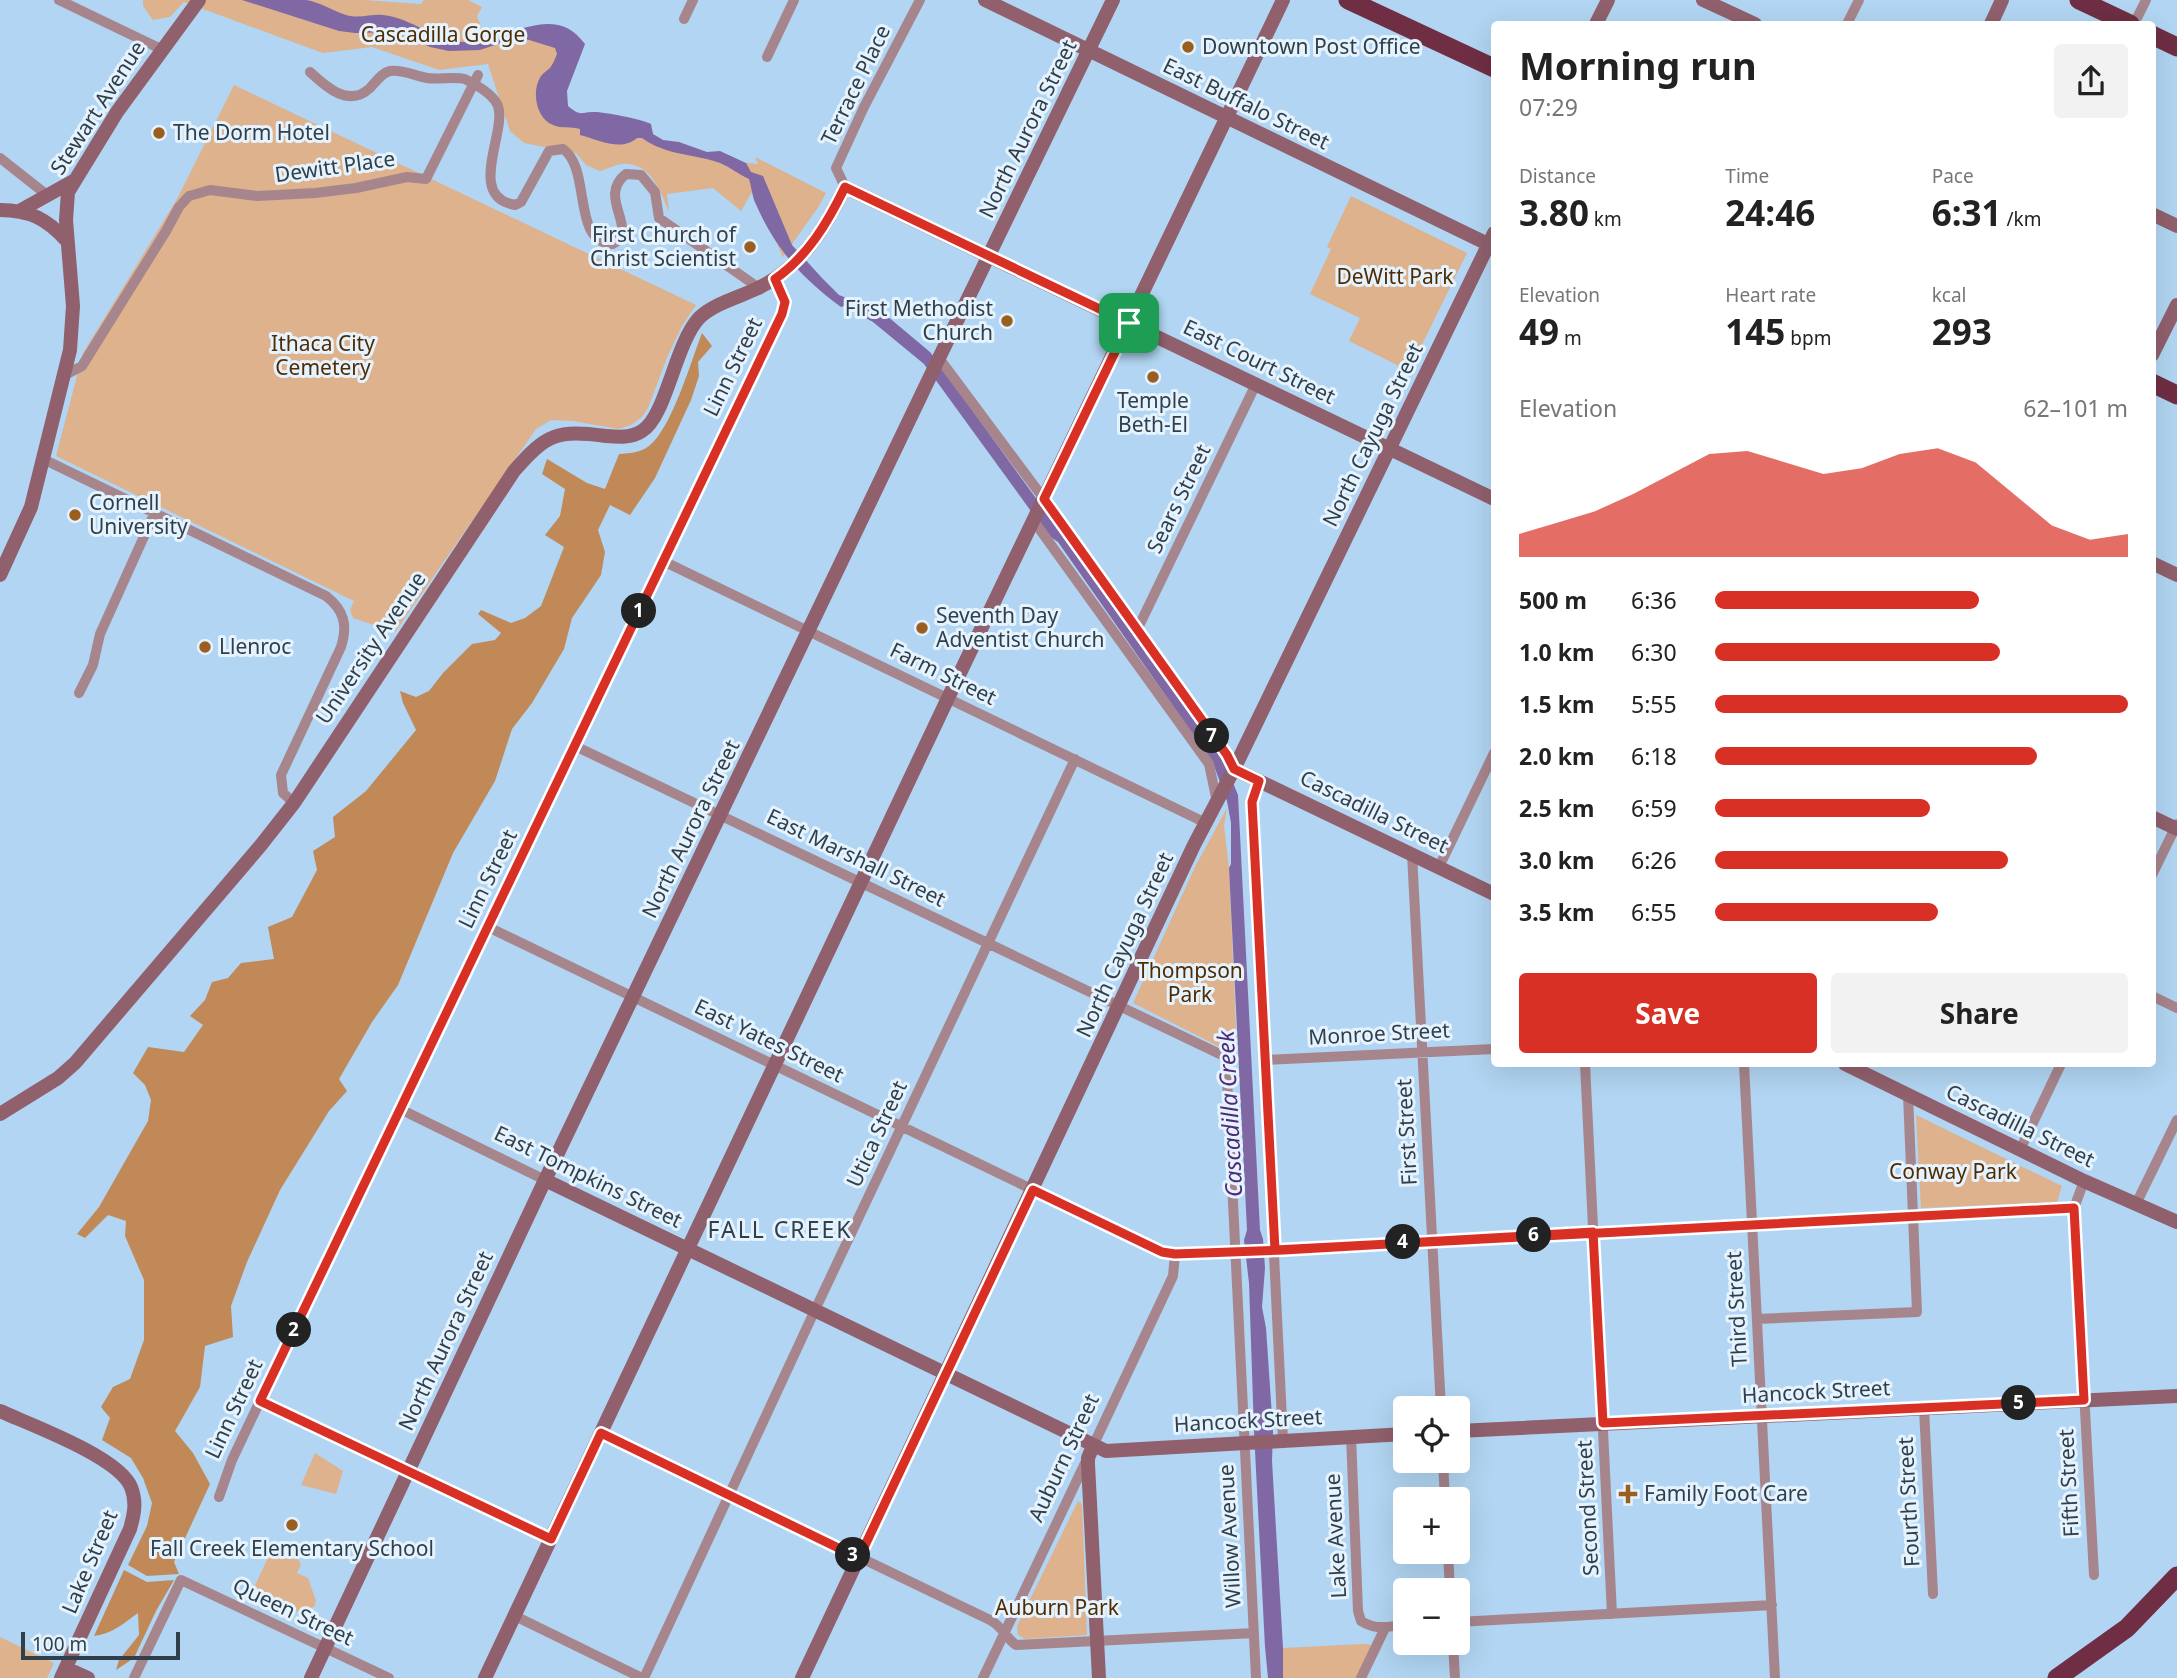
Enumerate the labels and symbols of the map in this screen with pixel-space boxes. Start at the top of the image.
park label: Cascadilla Gorge [361,20,525,48]
street label: Terrace Place [814,20,896,149]
place label: Downtown Post Office [1202,32,1421,60]
street label: North Aurora Street [972,34,1083,222]
street label: Stewart Avenue [43,35,151,180]
marker: Downtown Post Office [1180,39,1196,55]
street label: East Buffalo Street [1159,51,1335,156]
place label: The Dorm Hotel [173,118,330,146]
marker: The Dorm Hotel [151,125,167,141]
street label: Dewitt Place [273,144,397,188]
place label: First Church of Christ Scientist [590,220,738,272]
marker: First Church of Christ Scientist [742,239,758,255]
park label: DeWitt Park [1336,262,1454,290]
pin [1099,293,1159,353]
place label: First Methodist Church [845,294,993,346]
street label: Linn Street [696,312,768,421]
street label: East Court Street [1179,312,1340,410]
marker: First Methodist Church [999,313,1015,329]
park label: Ithaca City Cemetery [271,329,375,381]
street label: North Cayuga Street [1315,338,1429,531]
marker: Temple Beth-El [1145,369,1161,385]
place label: Temple Beth-El [1117,386,1189,438]
street label: Sears Street [1140,439,1217,558]
place label: Cornell University [89,488,188,540]
marker: Cornell University [67,507,83,523]
street label: University Avenue [309,566,432,729]
pin: 1 [622,594,656,628]
place label: Seventh Day Adventist Church [936,601,1104,653]
marker: Seventh Day Adventist Church [914,620,930,636]
place label: Llenroc [219,632,291,660]
street label: Farm Street [886,635,1002,711]
marker: Llenroc [197,639,213,655]
pin: 7 [1194,718,1230,754]
street label: North Aurora Street [635,734,746,922]
street label: Cascadilla Street [1295,763,1454,859]
street label: East Marshall Street [762,802,951,913]
street label: Linn Street [451,824,523,933]
street label: North Cayuga Street [1069,847,1179,1042]
park label: Thompson Park [1137,956,1243,1008]
street label: East Yates Street [690,992,849,1089]
street label: Monroe Street [1307,1015,1451,1051]
water label: Cascadilla Creek [1209,1028,1249,1198]
street label: Utica Street [839,1075,913,1191]
street label: Cascadilla Street [1941,1077,2100,1173]
street label: First Street [1389,1078,1423,1186]
street label: East Tompkins Street [490,1118,687,1234]
park label: Conway Park [1889,1157,2018,1185]
district label: FALL CREEK [708,1213,852,1245]
pin: 6 [1516,1218,1552,1252]
pin: 4 [1386,1224,1420,1260]
street label: North Aurora Street [391,1246,499,1435]
street label: Third Street [1719,1250,1753,1367]
pin: 2 [276,1312,312,1348]
street label: Linn Street [198,1354,268,1463]
street label: Hancock Street [1741,1373,1891,1409]
pin: 5 [2002,1386,2036,1420]
street label: Auburn Street [1021,1389,1105,1526]
street label: Hancock Street [1173,1402,1323,1438]
street label: Fifth Street [2051,1428,2085,1538]
street label: Fourth Street [1891,1436,1925,1568]
street label: Second Street [1569,1439,1605,1577]
street label: Willow Avenue [1211,1464,1247,1609]
street label: Lake Avenue [1318,1473,1352,1599]
place label: Family Foot Care [1644,1479,1808,1507]
marker: Family Foot Care [1618,1484,1638,1504]
street label: Lake Street [55,1505,124,1618]
marker: Fall Creek Elementary School [284,1517,300,1533]
place label: Fall Creek Elementary School [150,1534,434,1562]
pin: 3 [836,1538,870,1572]
street label: Queen Street [229,1571,359,1651]
park label: Auburn Park [995,1593,1120,1621]
scale bar [21,1629,180,1661]

